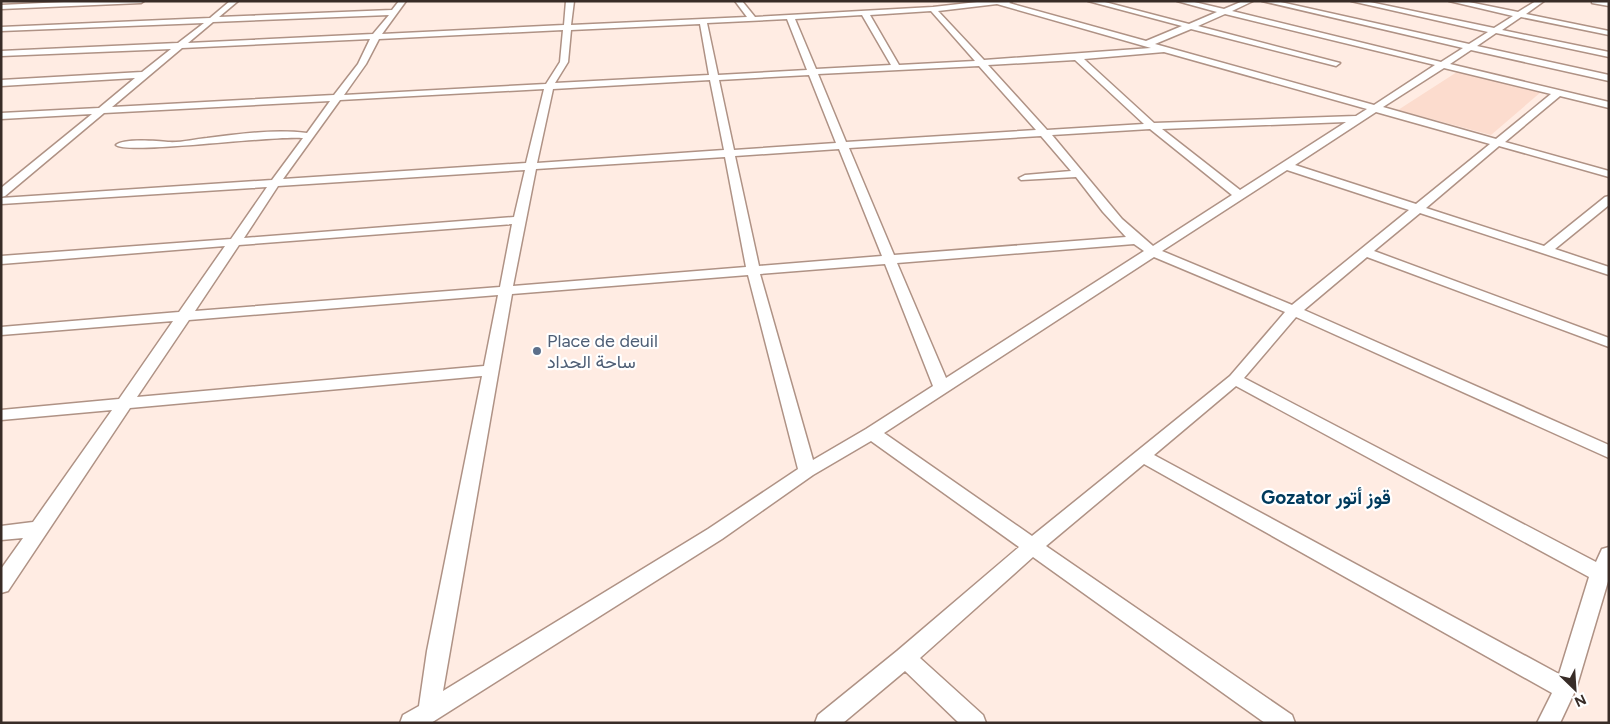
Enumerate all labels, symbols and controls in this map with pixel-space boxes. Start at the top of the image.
place label: Place de deuil ساحة الحداد [547,330,658,373]
marker: Place de deuil ساحة الحداد [531,345,543,357]
district label: Gozator قوز أتور [1261,486,1391,510]
north arrow [1550,664,1600,714]
text: N [1572,690,1589,710]

